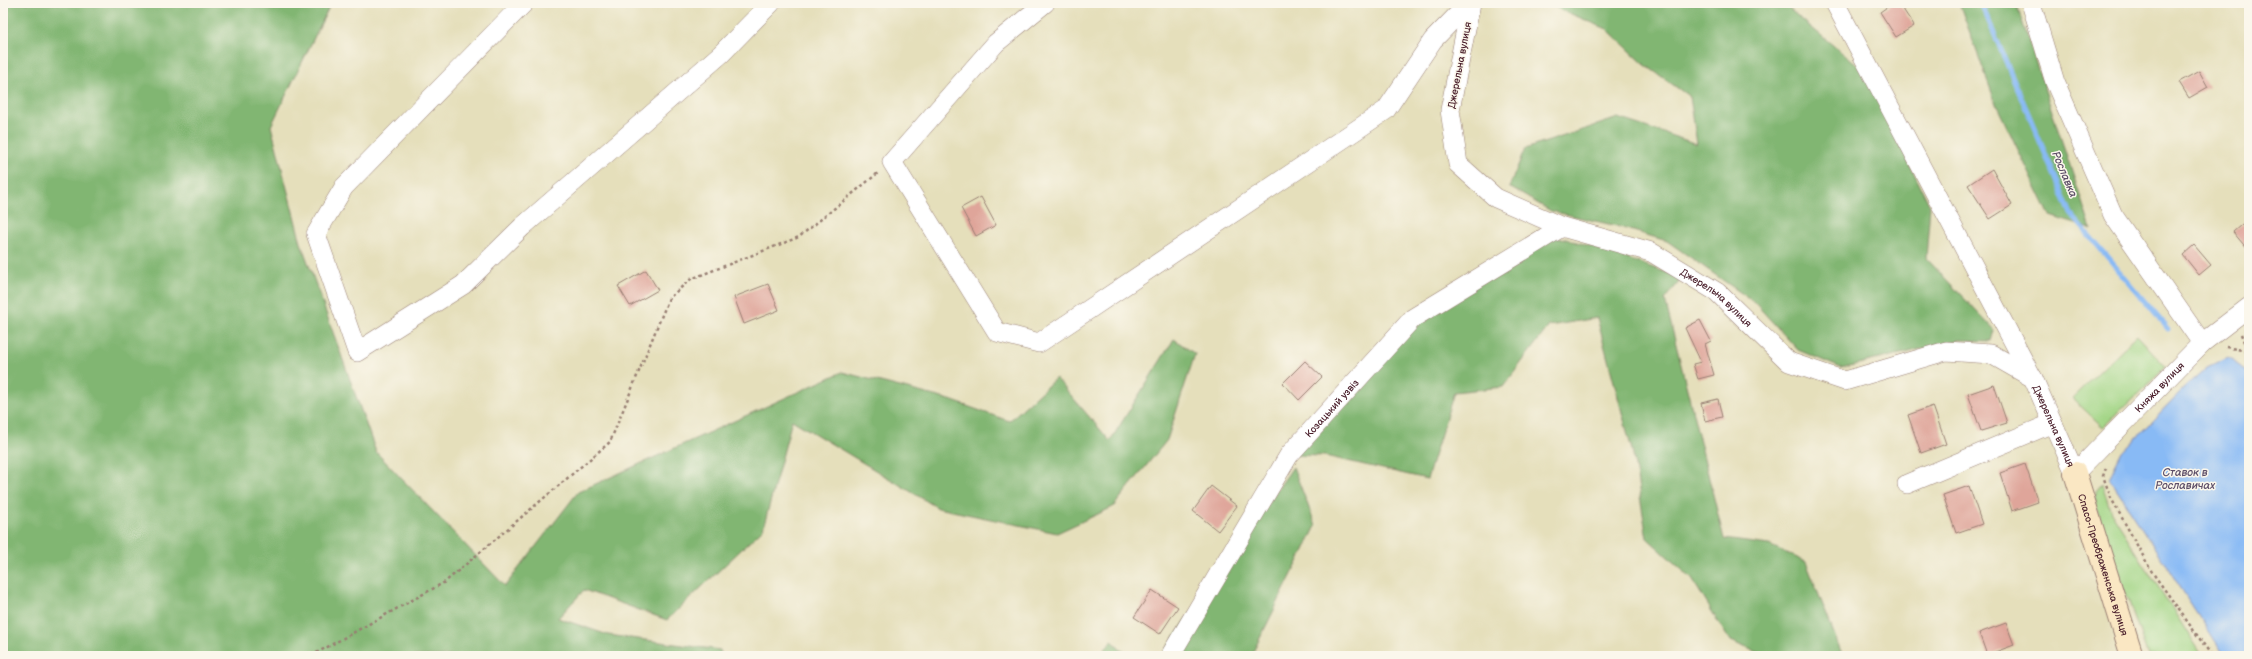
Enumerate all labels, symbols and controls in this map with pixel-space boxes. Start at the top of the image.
street label: Джерельна вулиця [1446,20,1474,110]
water label: Рославка [2049,149,2080,200]
street label: Джерельна вулиця [1678,266,1754,330]
street label: Княжа вулиця [2133,360,2187,415]
street label: Козацький узвіз [1303,377,1362,440]
street label: Джерельна вулиця [2030,383,2077,469]
water label: Ставок в Рославичах [2155,466,2216,492]
street label: Спасо-Преображенська вулиця [2075,493,2130,638]

